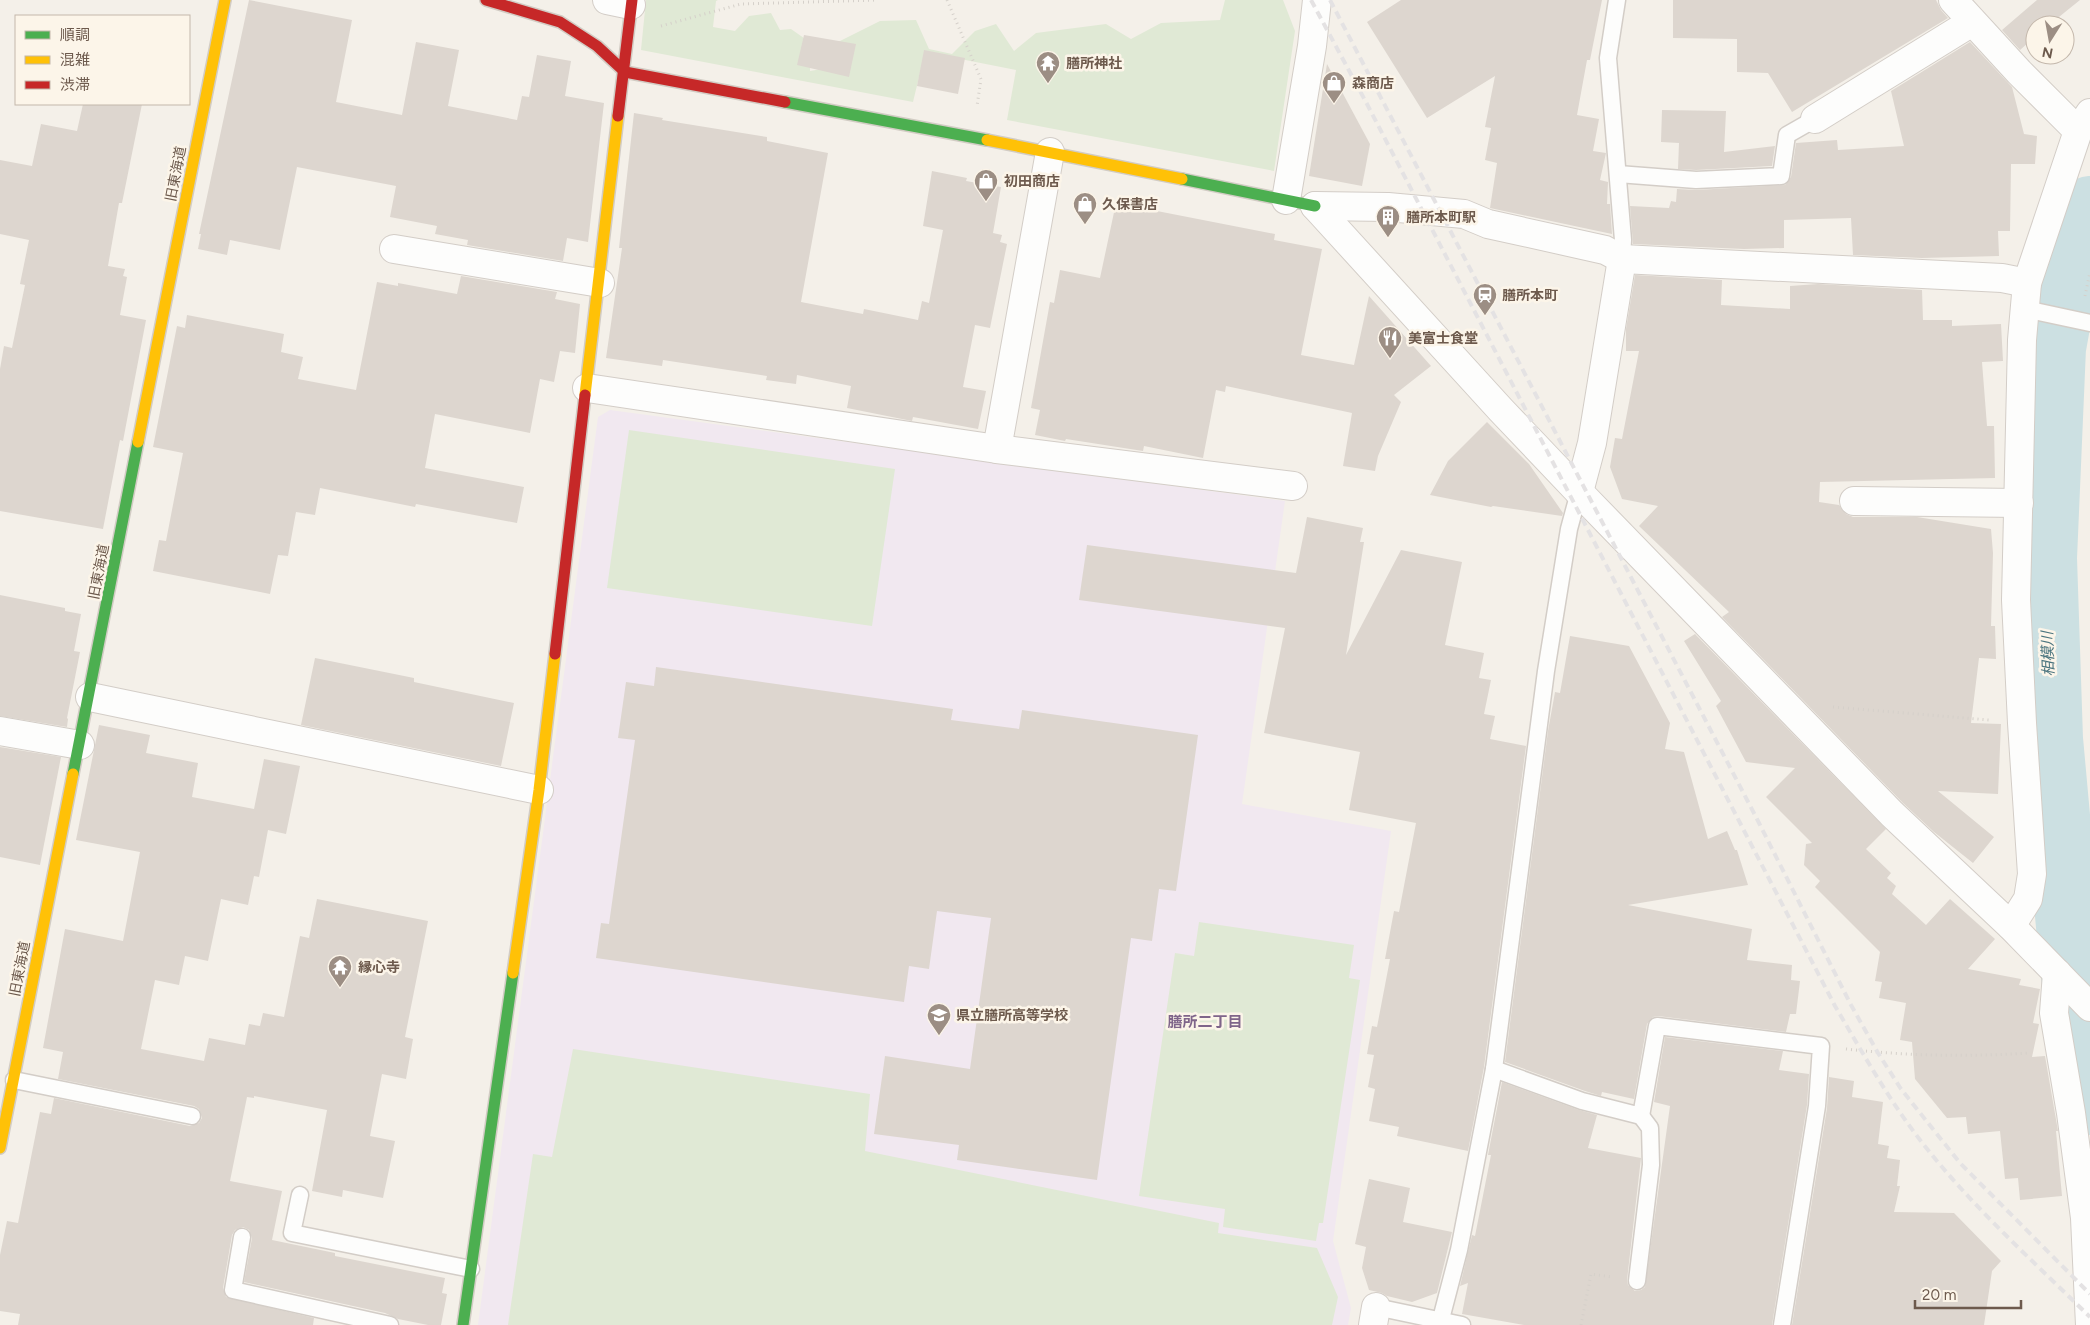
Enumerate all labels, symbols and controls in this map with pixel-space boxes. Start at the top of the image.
legend [15,15,190,105]
north arrow [2025,15,2075,65]
text: 順調 [60,26,90,44]
text: N [2041,43,2055,62]
temple icon: 膳所神社 [1035,50,1061,84]
text: 混雑 [60,51,90,69]
place label: 膳所神社 [1066,55,1122,72]
shop icon: 森商店 [1321,70,1347,104]
place label: 森商店 [1352,75,1394,92]
text: 渋滞 [60,76,90,94]
street label: 旧東海道 [162,145,190,203]
shop icon: 初田商店 [973,168,999,202]
place label: 初田商店 [1004,173,1060,190]
shop icon: 久保書店 [1072,191,1098,225]
place label: 久保書店 [1102,196,1158,213]
building icon: 膳所本町駅 [1375,204,1401,238]
place label: 膳所本町駅 [1406,209,1476,226]
station icon: 膳所本町 [1472,282,1498,316]
place label: 膳所本町 [1502,287,1558,304]
restaurant icon: 美富士食堂 [1377,325,1403,359]
place label: 美富士食堂 [1408,330,1478,347]
street label: 旧東海道 [85,543,113,601]
water label: 相模川 [2038,629,2058,677]
street label: 旧東海道 [6,940,34,998]
temple icon: 縁心寺 [327,954,353,988]
place label: 縁心寺 [358,959,400,976]
school or university icon: 県立膳所高等学校 [926,1002,952,1036]
place label: 県立膳所高等学校 [956,1007,1068,1024]
district label: 膳所二丁目 [1167,1013,1243,1031]
scale bar [1915,1278,2021,1310]
text: 20 m [1922,1286,1956,1304]

